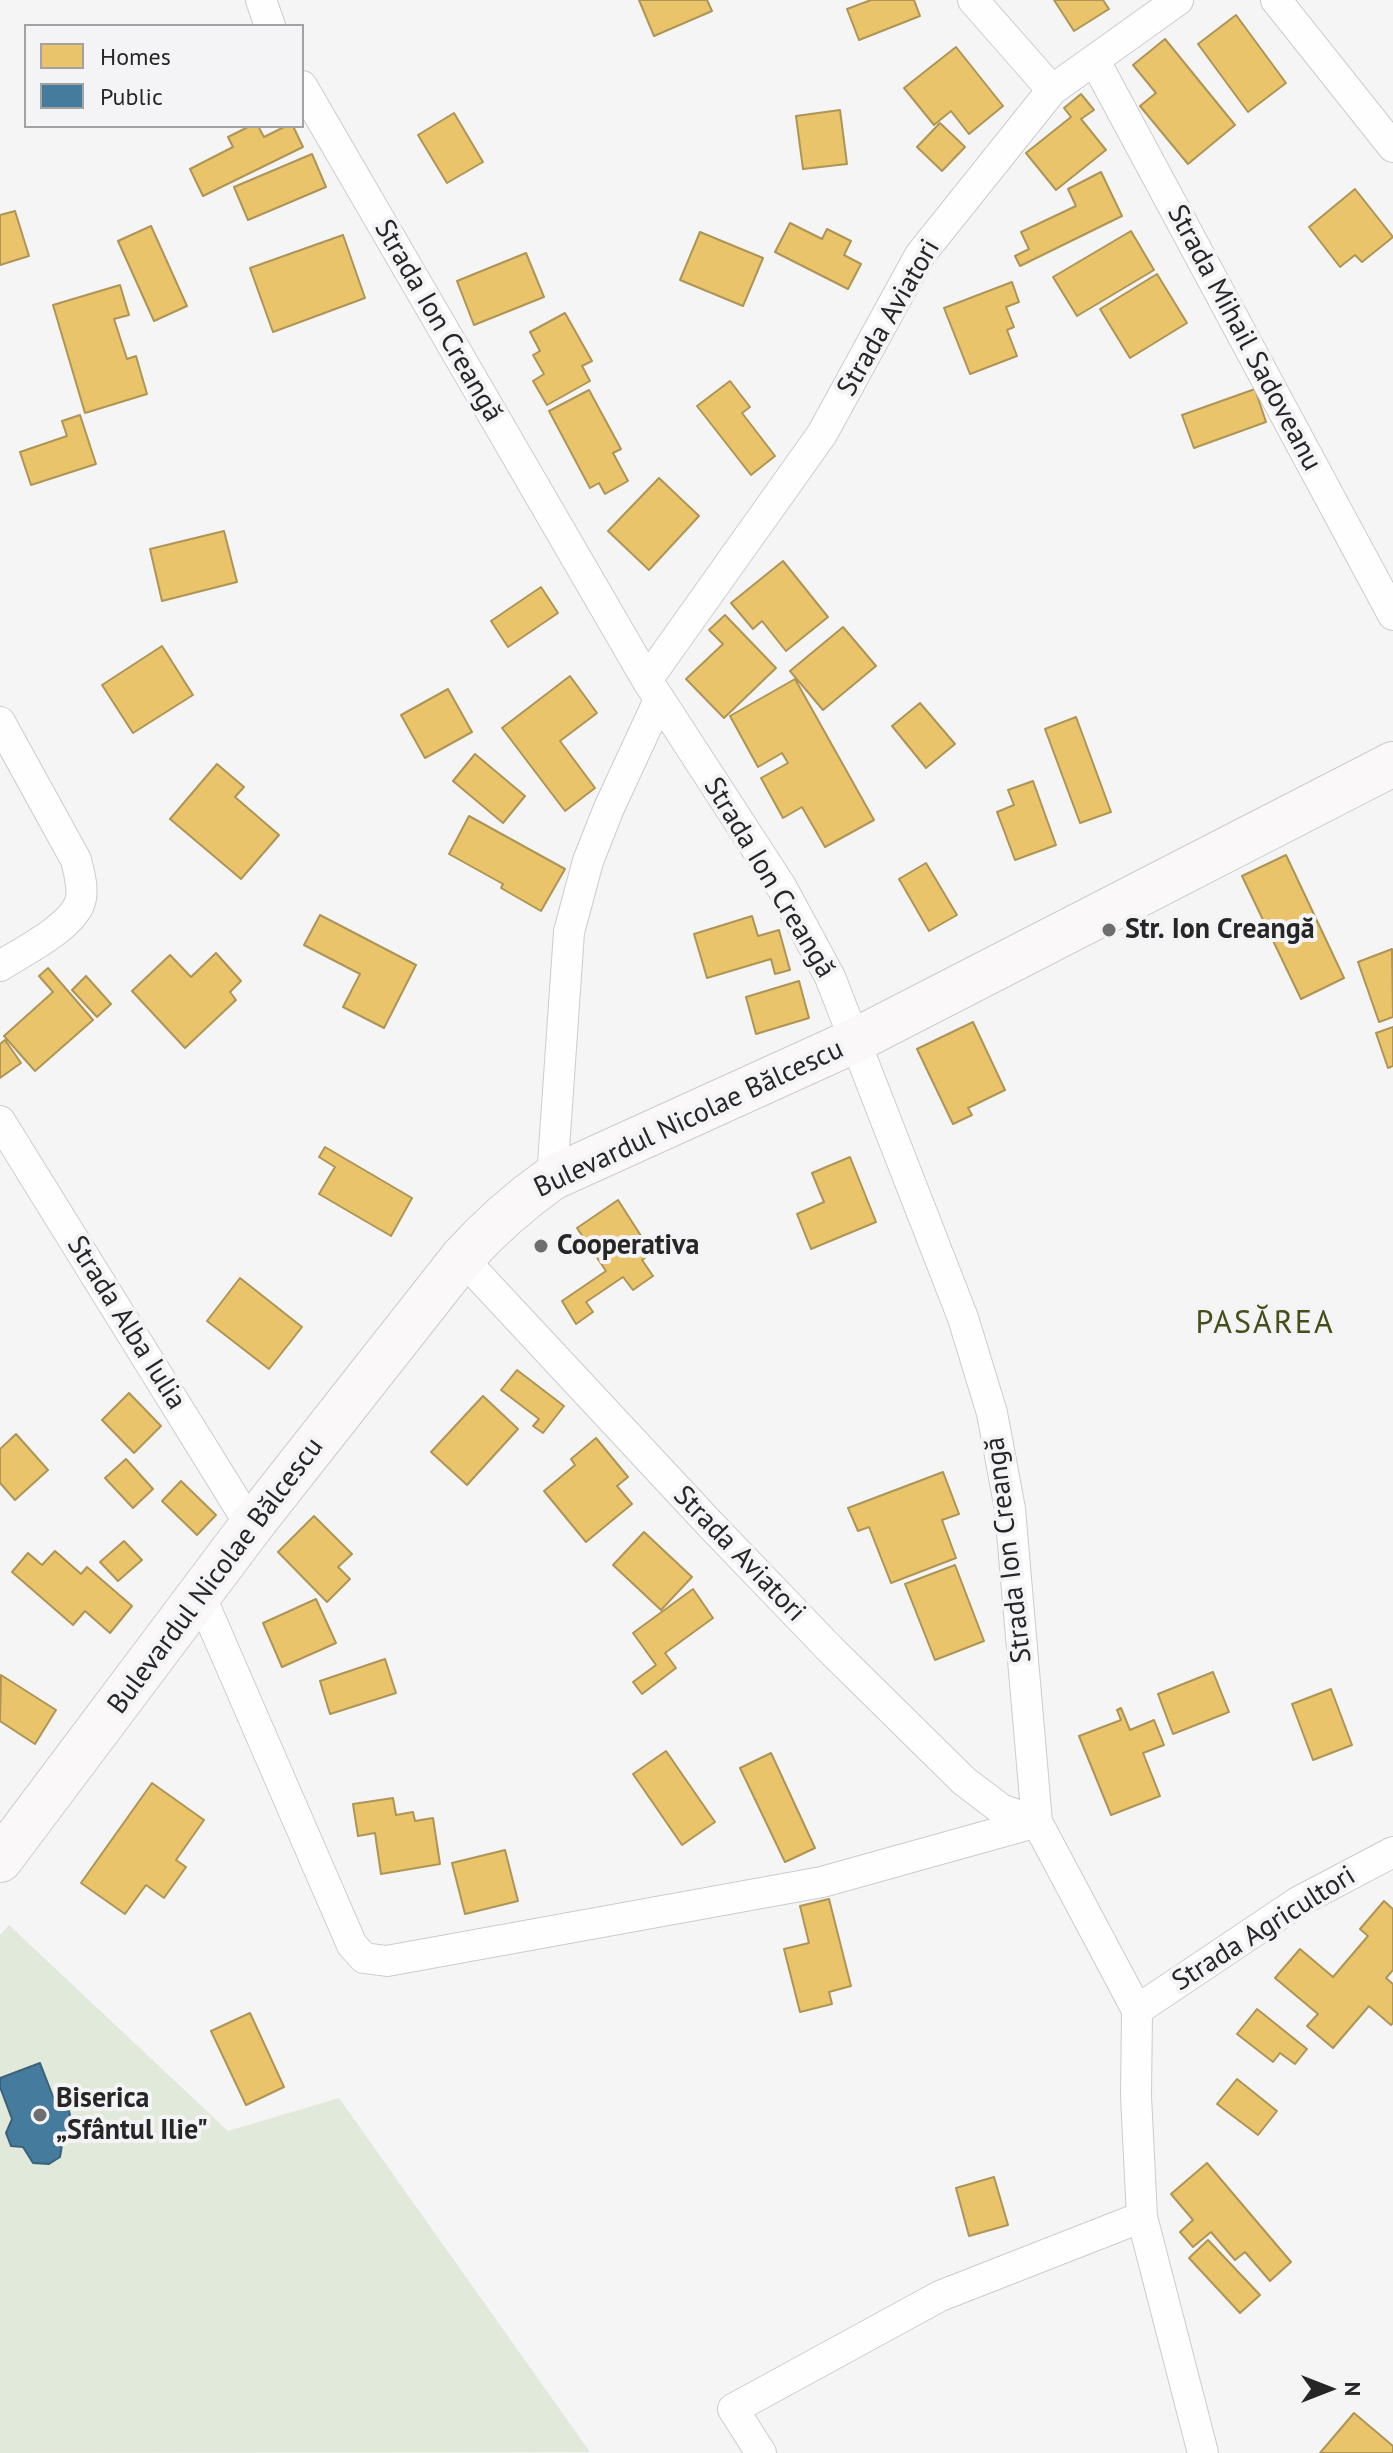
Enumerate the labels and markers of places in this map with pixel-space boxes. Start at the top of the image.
place label: Str. Ion Creangă [1125,913,1315,947]
marker: Str. Ion Creangă [1100,921,1118,939]
place label: Cooperativa [557,1229,699,1263]
marker: Cooperativa [532,1237,550,1255]
place label: Biserica „Sfântul Ilie" [56,2082,208,2148]
marker: Biserica „Sfântul Ilie" [31,2106,49,2124]

